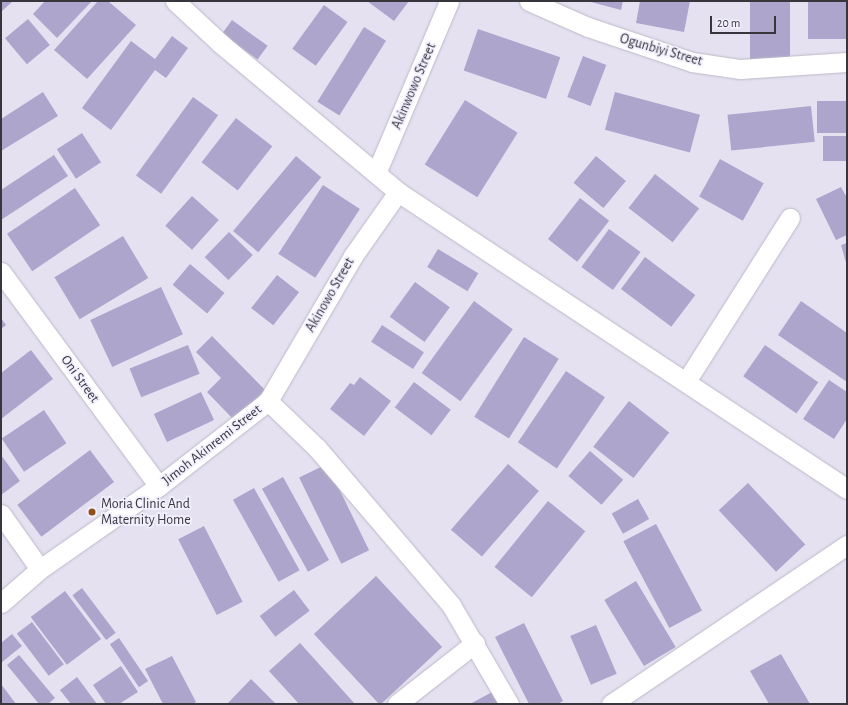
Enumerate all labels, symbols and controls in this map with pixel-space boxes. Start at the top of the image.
scale bar [712,8,778,34]
text: 20 m [717,17,740,29]
street label: Ogunbiyi Street [618,30,704,70]
street label: Akinwowo Street [388,40,440,132]
street label: Akinowo Street [302,255,358,335]
street label: Oni Street [57,352,103,406]
street label: Jimoh Akinremi Street [159,401,265,489]
place label: Moria Clinic And Maternity Home [101,496,191,528]
marker: Moria Clinic And Maternity Home [86,506,98,518]

